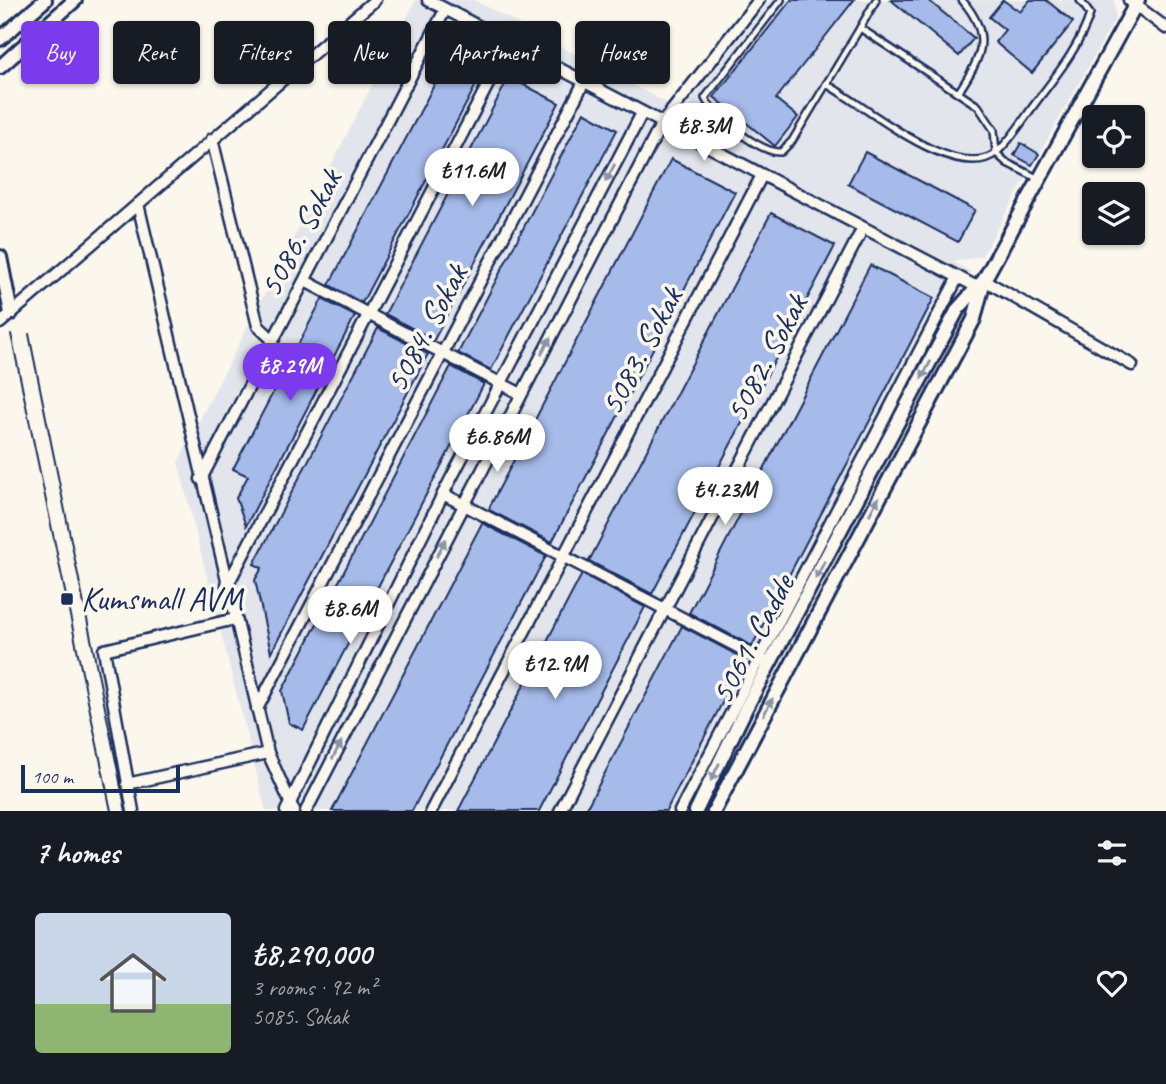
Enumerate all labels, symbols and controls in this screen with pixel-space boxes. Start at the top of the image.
chip: Buy [21,21,99,84]
chip: Rent [113,21,200,84]
chip: Filters [214,21,314,84]
chip: New [328,21,411,84]
chip: Apartment [425,21,561,84]
chip: House [575,21,670,84]
pin: ₺8.3M [655,104,753,163]
map controls [1082,105,1145,245]
button: locate [1082,105,1145,168]
text: ₺8.3M [678,111,730,140]
pin: ₺11.6M [415,148,529,208]
text: ₺11.6M [440,156,504,185]
street label: 5086. Sokak [249,160,352,304]
one-way arrow [604,163,616,183]
button: layers [1082,182,1145,245]
street label: 5084. Sokak [375,255,478,399]
street label: 5083. Sokak [590,278,693,422]
street label: 5082. Sokak [715,285,818,429]
one-way arrow [540,336,551,356]
pin: ₺8.29M [233,344,347,403]
text: ₺8.29M [259,351,321,380]
one-way arrow [921,360,933,380]
pin: ₺6.86M [440,414,554,474]
text: ₺6.86M [465,422,529,451]
pin: ₺4.23M [668,468,782,527]
text: ₺4.23M [694,475,756,504]
one-way arrow [869,496,880,516]
one-way arrow [435,538,447,558]
one-way arrow [814,561,826,581]
street label: 5061. Cadde [700,565,805,711]
place label: Kumsmall AVM [81,578,245,620]
pin: ₺8.6M [301,586,399,646]
marker: Kumsmall AVM [59,591,75,607]
text: ₺8.6M [324,594,376,623]
pin: ₺12.9M [498,642,612,701]
text: ₺12.9M [524,649,586,678]
one-way arrow [763,697,774,717]
one-way arrow [331,740,342,760]
scale bar [21,762,180,794]
one-way arrow [709,762,720,782]
text: 100 m [32,765,73,789]
text: 7 homes [35,834,120,872]
icon: filters [1093,834,1131,872]
text: ₺8,290,000 [252,935,372,973]
icon: home [91,941,175,1025]
icon: heart [1093,964,1131,1002]
text: 3 rooms · 92 m² [252,973,376,1002]
text: 5085. Sokak [252,1002,349,1031]

